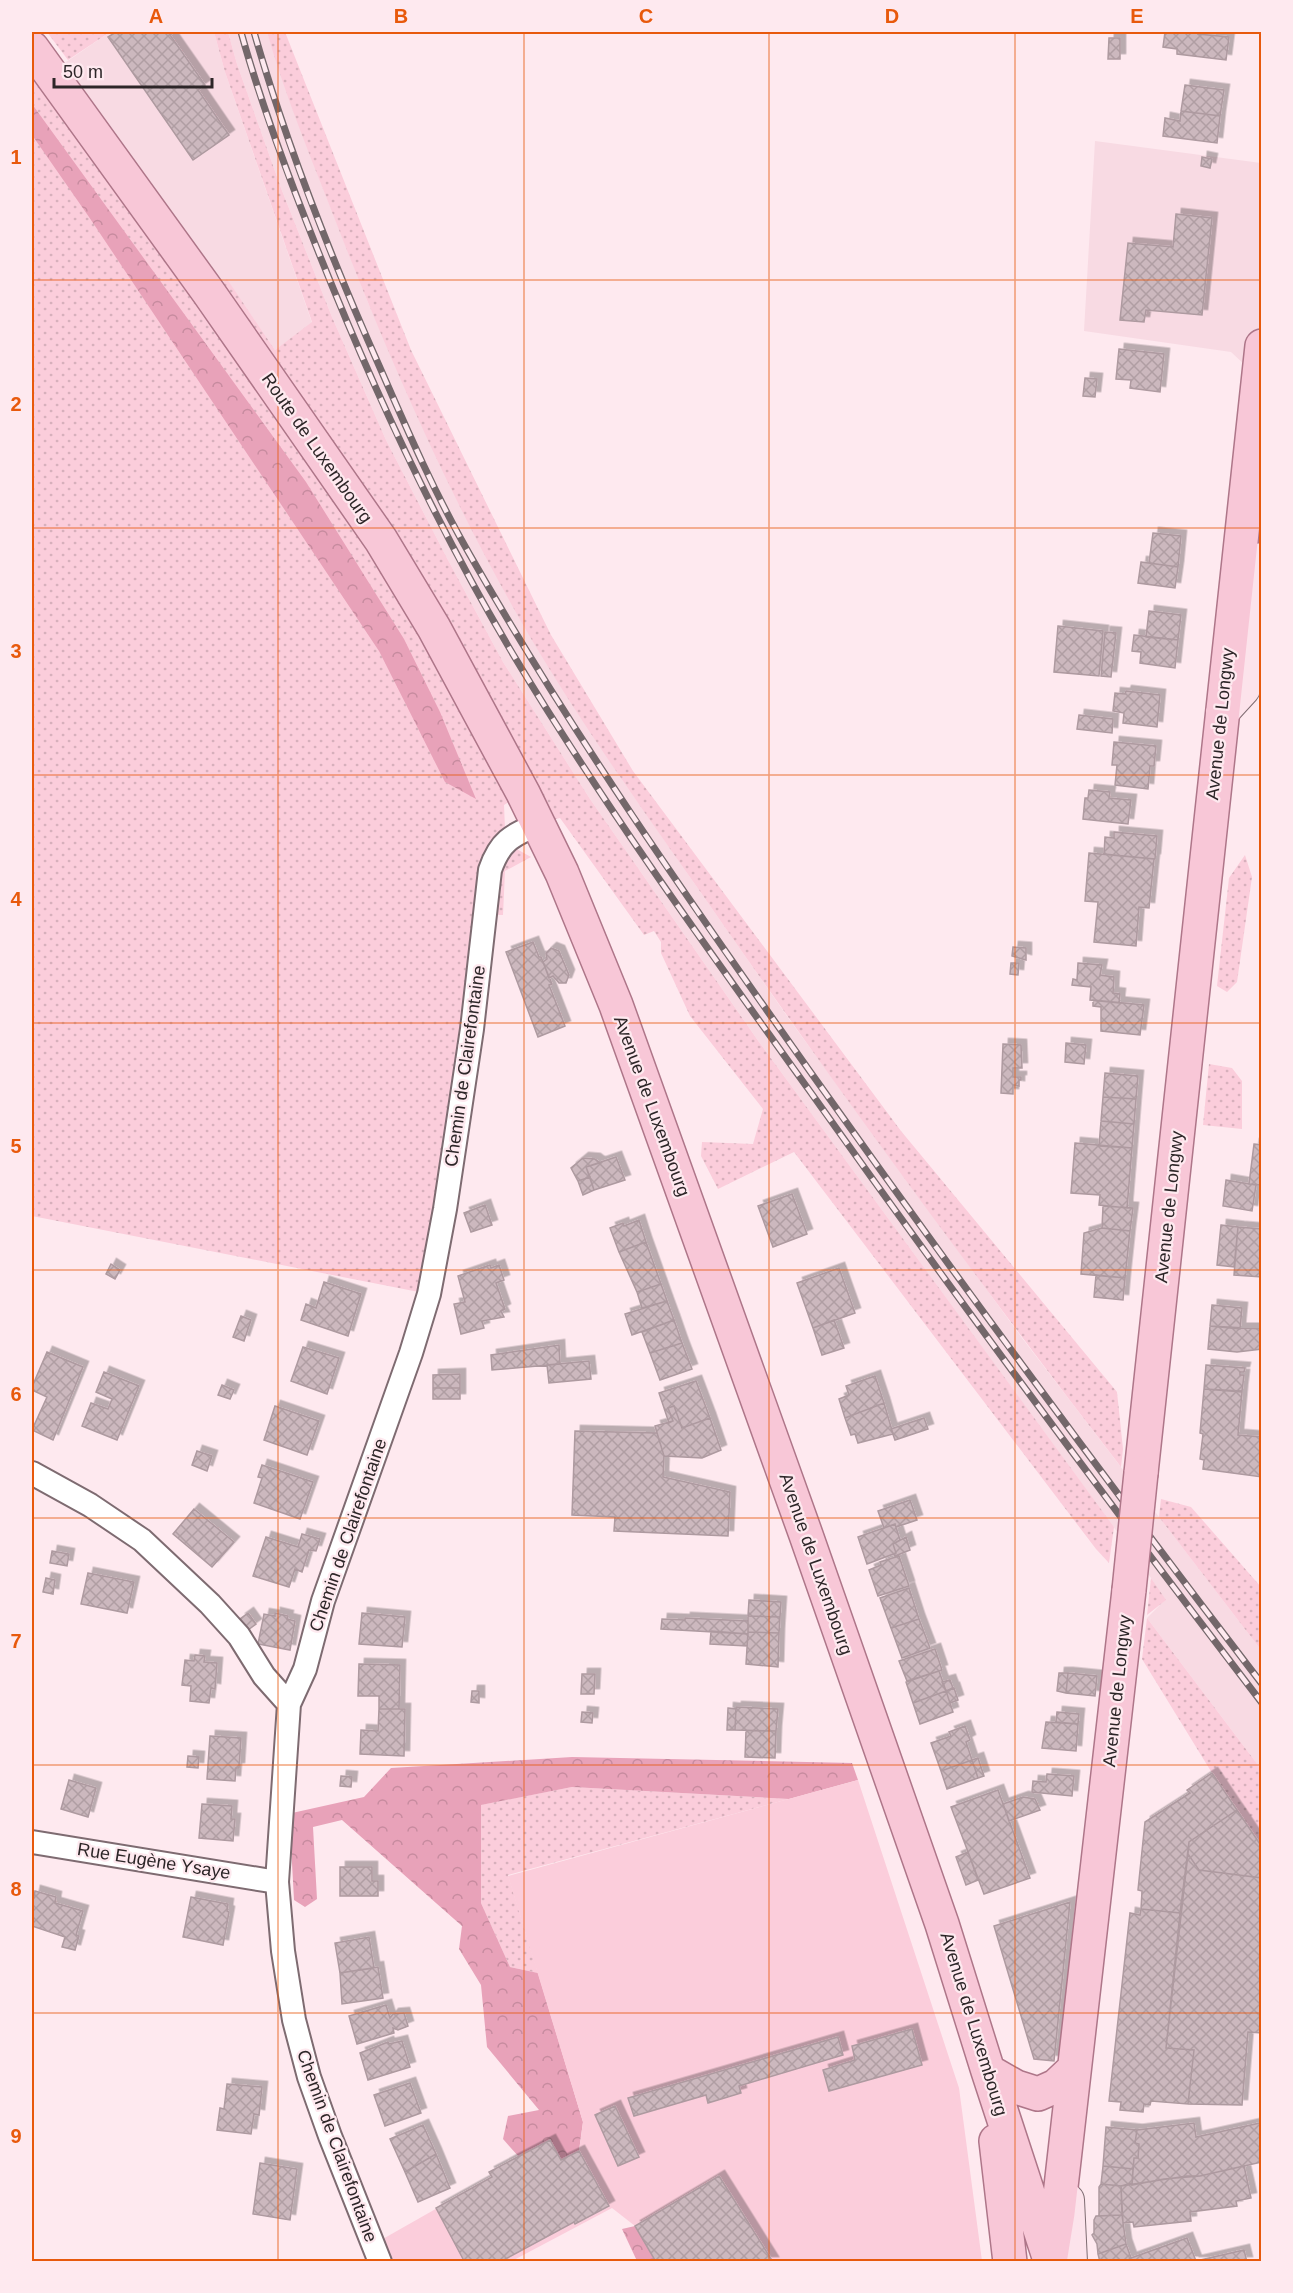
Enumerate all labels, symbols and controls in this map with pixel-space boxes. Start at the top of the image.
text: A [149,5,163,27]
text: B [394,5,408,27]
text: C [639,5,653,27]
text: D [885,5,899,27]
text: E [1130,5,1144,27]
scale bar [54,51,212,89]
text: 50 m [63,62,103,82]
text: 1 [10,146,22,168]
street label: Route de Luxembourg [258,369,376,527]
text: 2 [10,393,22,415]
text: 3 [10,640,22,662]
street label: Avenue de Longwy [1202,647,1238,801]
text: 4 [10,888,22,910]
street label: Chemin de Clairefontaine [441,964,489,1168]
street label: Avenue de Luxembourg [610,1013,694,1199]
street label: Avenue de Longwy [1151,1130,1187,1284]
text: 5 [10,1135,22,1157]
text: 6 [10,1383,22,1405]
street label: Chemin de Clairefontaine [305,1436,391,1634]
street label: Avenue de Luxembourg [775,1471,857,1657]
street label: Avenue de Longwy [1099,1614,1135,1768]
text: 7 [10,1630,22,1652]
street label: Rue Eugène Ysaye [76,1839,232,1883]
text: 8 [10,1878,22,1900]
street label: Avenue de Luxembourg [937,1930,1011,2118]
street label: Chemin de Clairefontaine [293,2047,381,2245]
text: 9 [10,2125,22,2147]

